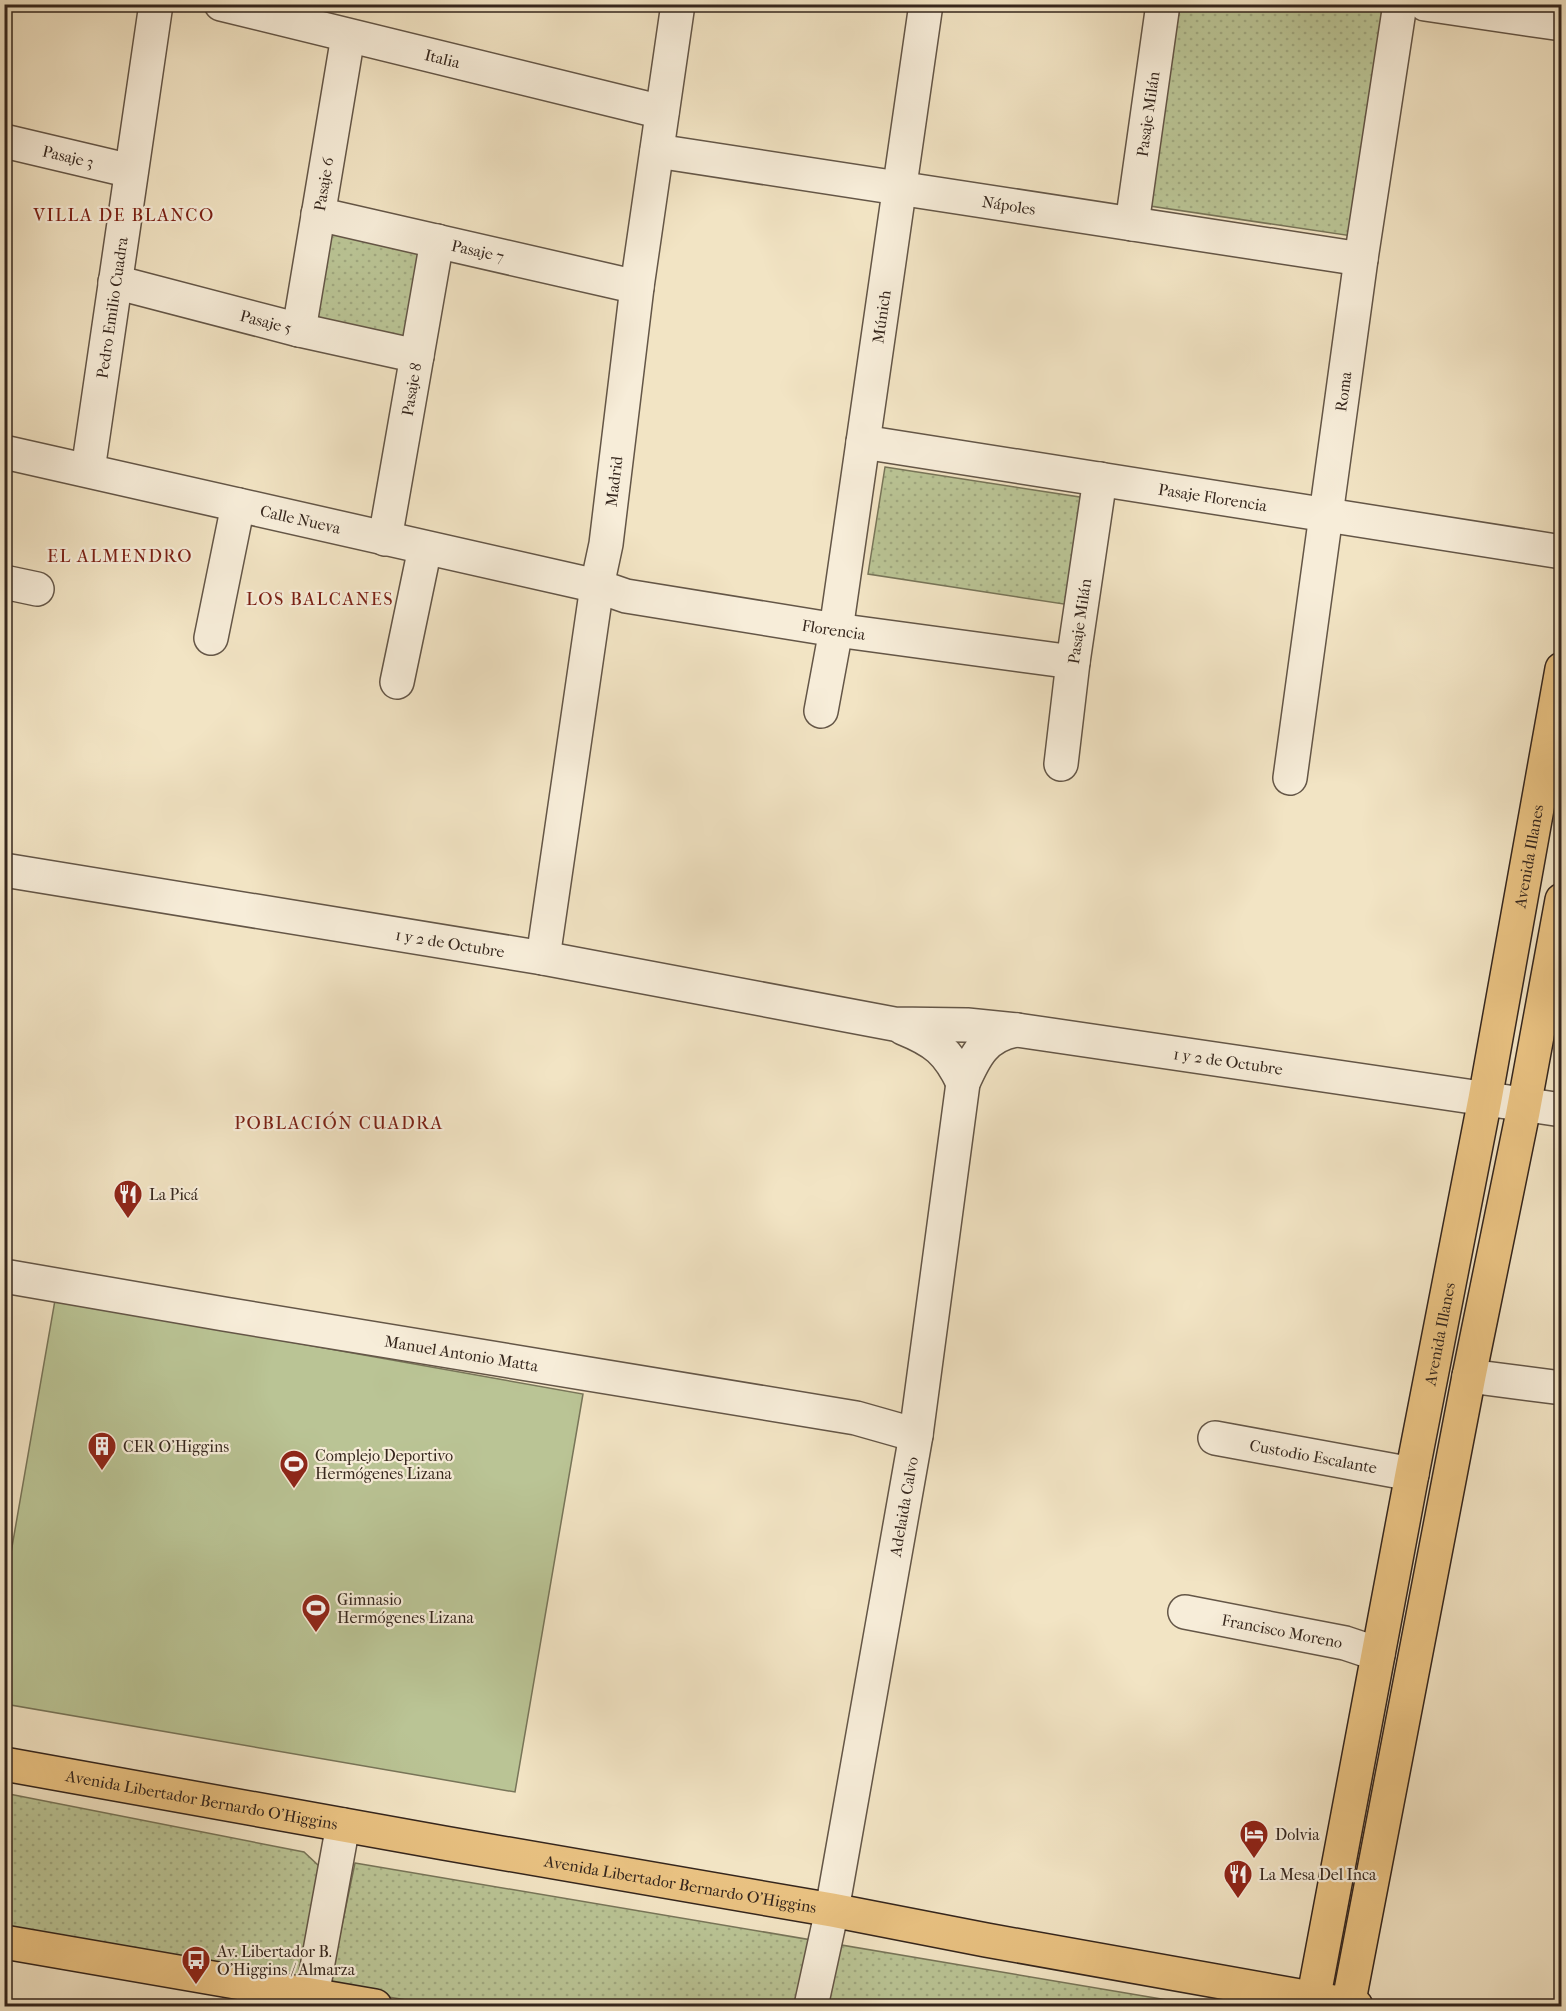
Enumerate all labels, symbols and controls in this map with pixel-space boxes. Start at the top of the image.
street label: Italia [423,45,463,72]
street label: Pasaje Milán [1132,69,1163,158]
street label: Pasaje 3 [41,141,96,171]
street label: Pasaje 6 [309,155,337,212]
street label: Nápoles [981,191,1037,218]
district label: VILLA DE BLANCO [32,205,215,226]
street label: Pedro Emilio Cuadra [92,235,131,380]
street label: Pasaje 7 [450,235,506,266]
street label: Múnich [868,289,894,344]
street label: Pasaje 5 [238,306,294,337]
street label: Pasaje 8 [397,361,425,417]
street label: Roma [1331,370,1355,413]
street label: Madrid [601,455,626,508]
street label: Pasaje Florencia [1157,479,1269,515]
street label: Calle Nueva [258,501,343,537]
district label: EL ALMENDRO [47,546,193,567]
street label: Pasaje Milán [1063,576,1095,665]
district label: LOS BALCANES [246,589,394,610]
street label: Florencia [801,615,867,643]
street label: Avenida Illanes [1510,803,1547,910]
street label: 1 y 2 de Octubre [394,925,506,961]
street label: 1 y 2 de Octubre [1172,1044,1284,1078]
district label: POBLACIÓN CUADRA [234,1111,444,1134]
restaurant icon: La Picá [112,1178,144,1220]
place label: La Picá [149,1185,199,1204]
street label: Avenida Illanes [1420,1281,1459,1388]
street label: Manuel Antonio Matta [383,1331,540,1375]
building icon: CER O'Higgins [86,1430,118,1472]
street label: Custodio Escalante [1248,1435,1379,1477]
place label: CER O'Higgins [123,1437,229,1456]
place label: Complejo Deportivo Hermógenes Lizana [315,1446,453,1483]
sports icon: Complejo Deportivo Hermógenes Lizana [278,1448,310,1490]
street label: Adelaida Calvo [885,1455,922,1559]
place label: Gimnasio Hermógenes Lizana [337,1590,475,1627]
sports icon: Gimnasio Hermógenes Lizana [300,1592,332,1634]
street label: Francisco Moreno [1220,1610,1344,1652]
street label: Avenida Libertador Bernardo O'Higgins [63,1766,339,1833]
hotel icon: Dolvia [1238,1818,1270,1860]
place label: Dolvia [1275,1825,1320,1844]
street label: Avenida Libertador Bernardo O'Higgins [542,1851,818,1917]
restaurant icon: La Mesa Del Inca [1222,1858,1254,1900]
place label: La Mesa Del Inca [1259,1865,1377,1884]
place label: Av. Libertador B. O'Higgins / Almarza [216,1942,356,1979]
bus stop icon: Av. Libertador B. O'Higgins / Almarza [180,1944,212,1986]

